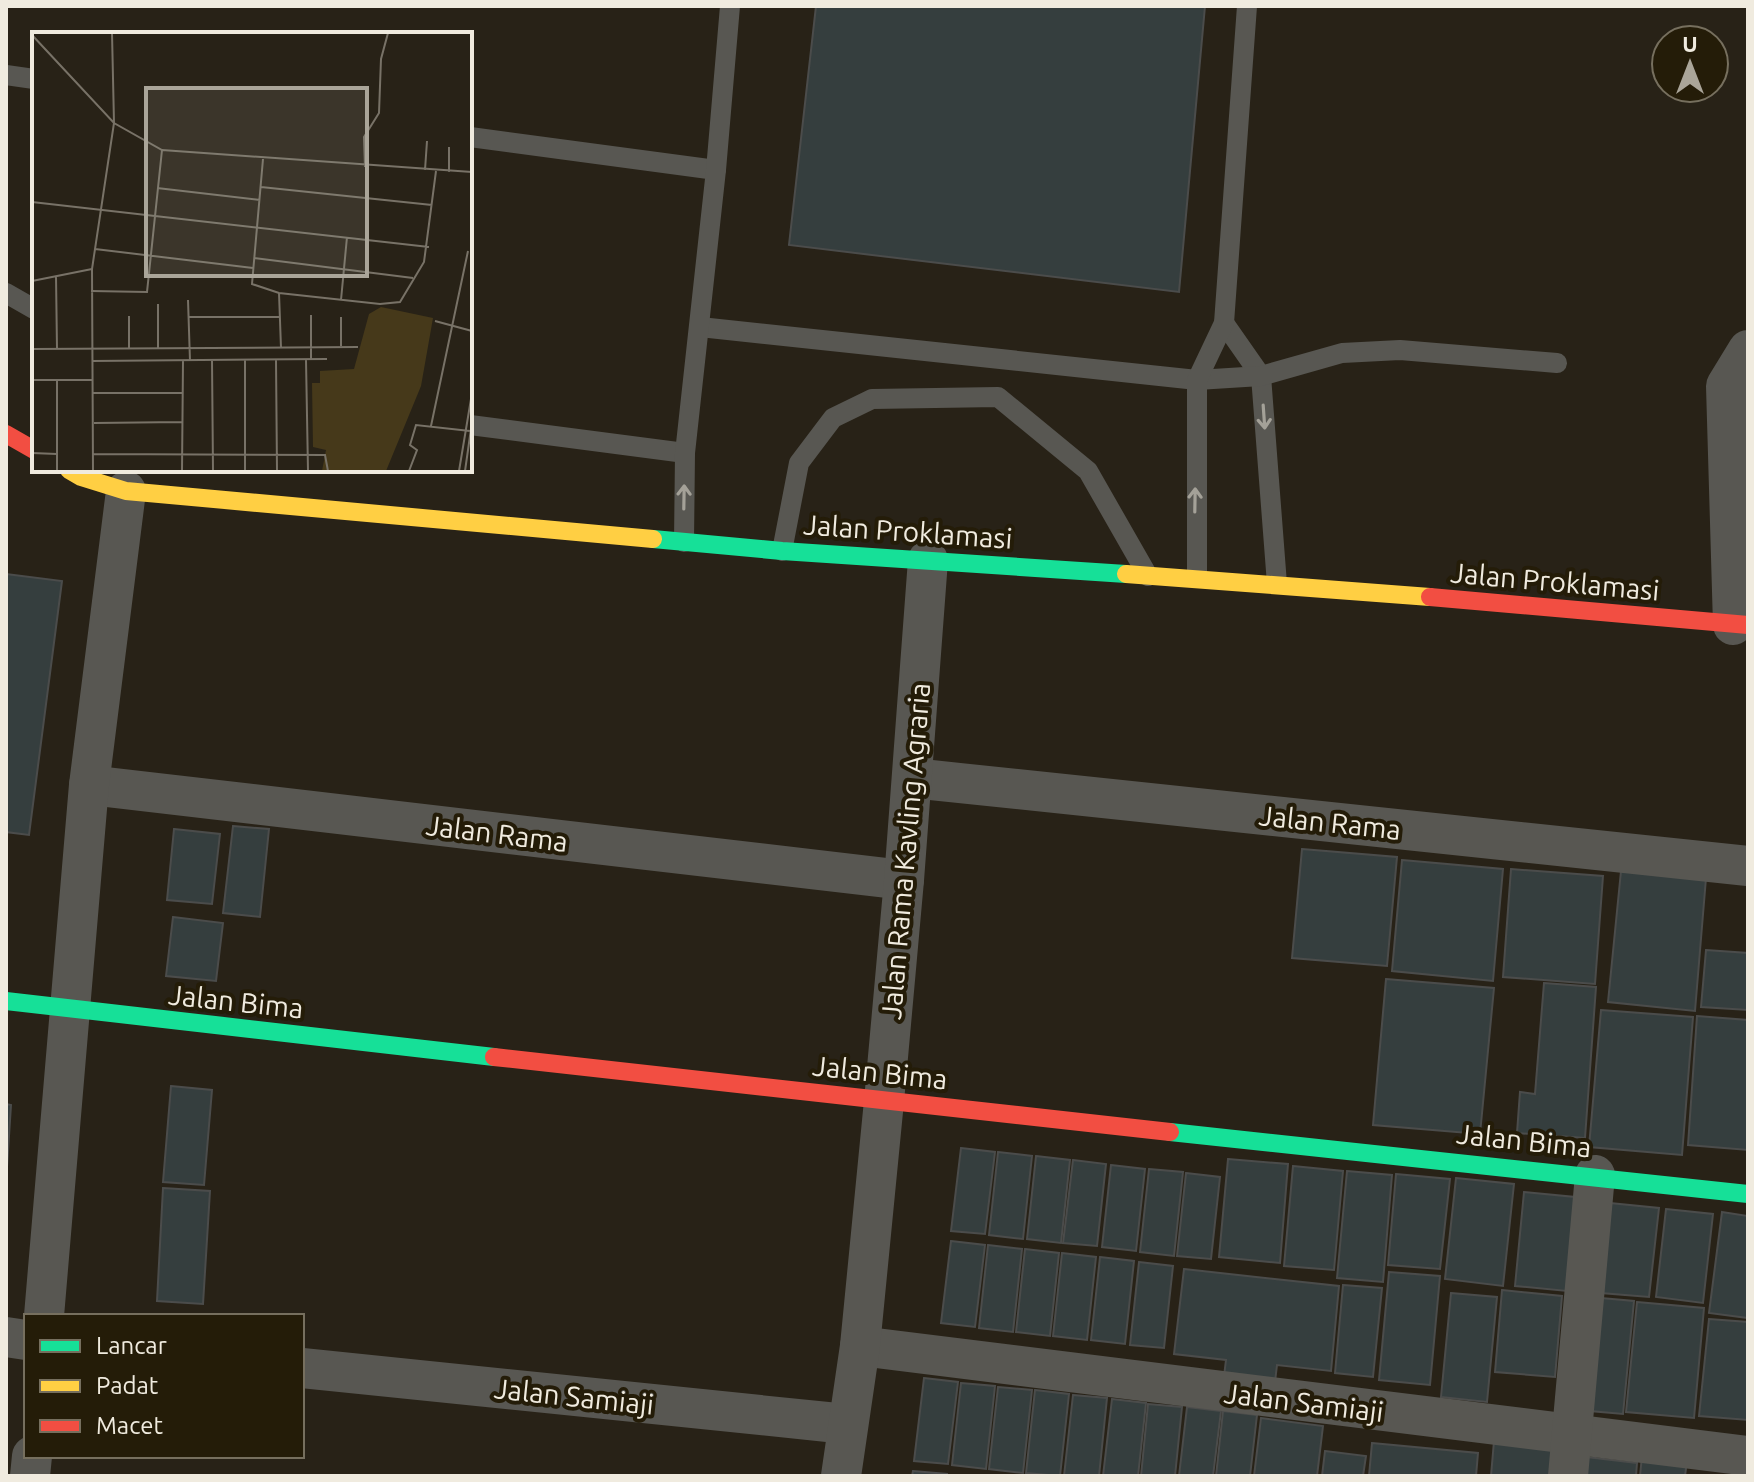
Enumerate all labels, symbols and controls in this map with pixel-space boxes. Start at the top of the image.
north arrow [1650,24,1730,104]
text: U [1682,31,1698,56]
inset map [32,32,472,472]
one-way arrow [1257,403,1272,430]
one-way arrow [677,484,692,511]
one-way arrow [1187,487,1203,514]
street label: Jalan Proklamasi [802,508,1014,554]
street label: Jalan Proklamasi [1449,556,1661,606]
street label: Jalan Rama Kavling Agraria [875,681,935,1021]
street label: Jalan Rama [1257,799,1403,845]
street label: Jalan Rama [424,809,570,857]
street label: Jalan Bima [167,979,305,1023]
street label: Jalan Bima [811,1050,949,1094]
street label: Jalan Bima [1455,1118,1593,1162]
legend [24,1314,304,1458]
text: Lancar [96,1332,167,1359]
text: Padat [96,1372,159,1399]
street label: Jalan Samiaji [493,1372,655,1420]
street label: Jalan Samiaji [1222,1377,1386,1427]
text: Macet [96,1412,164,1439]

